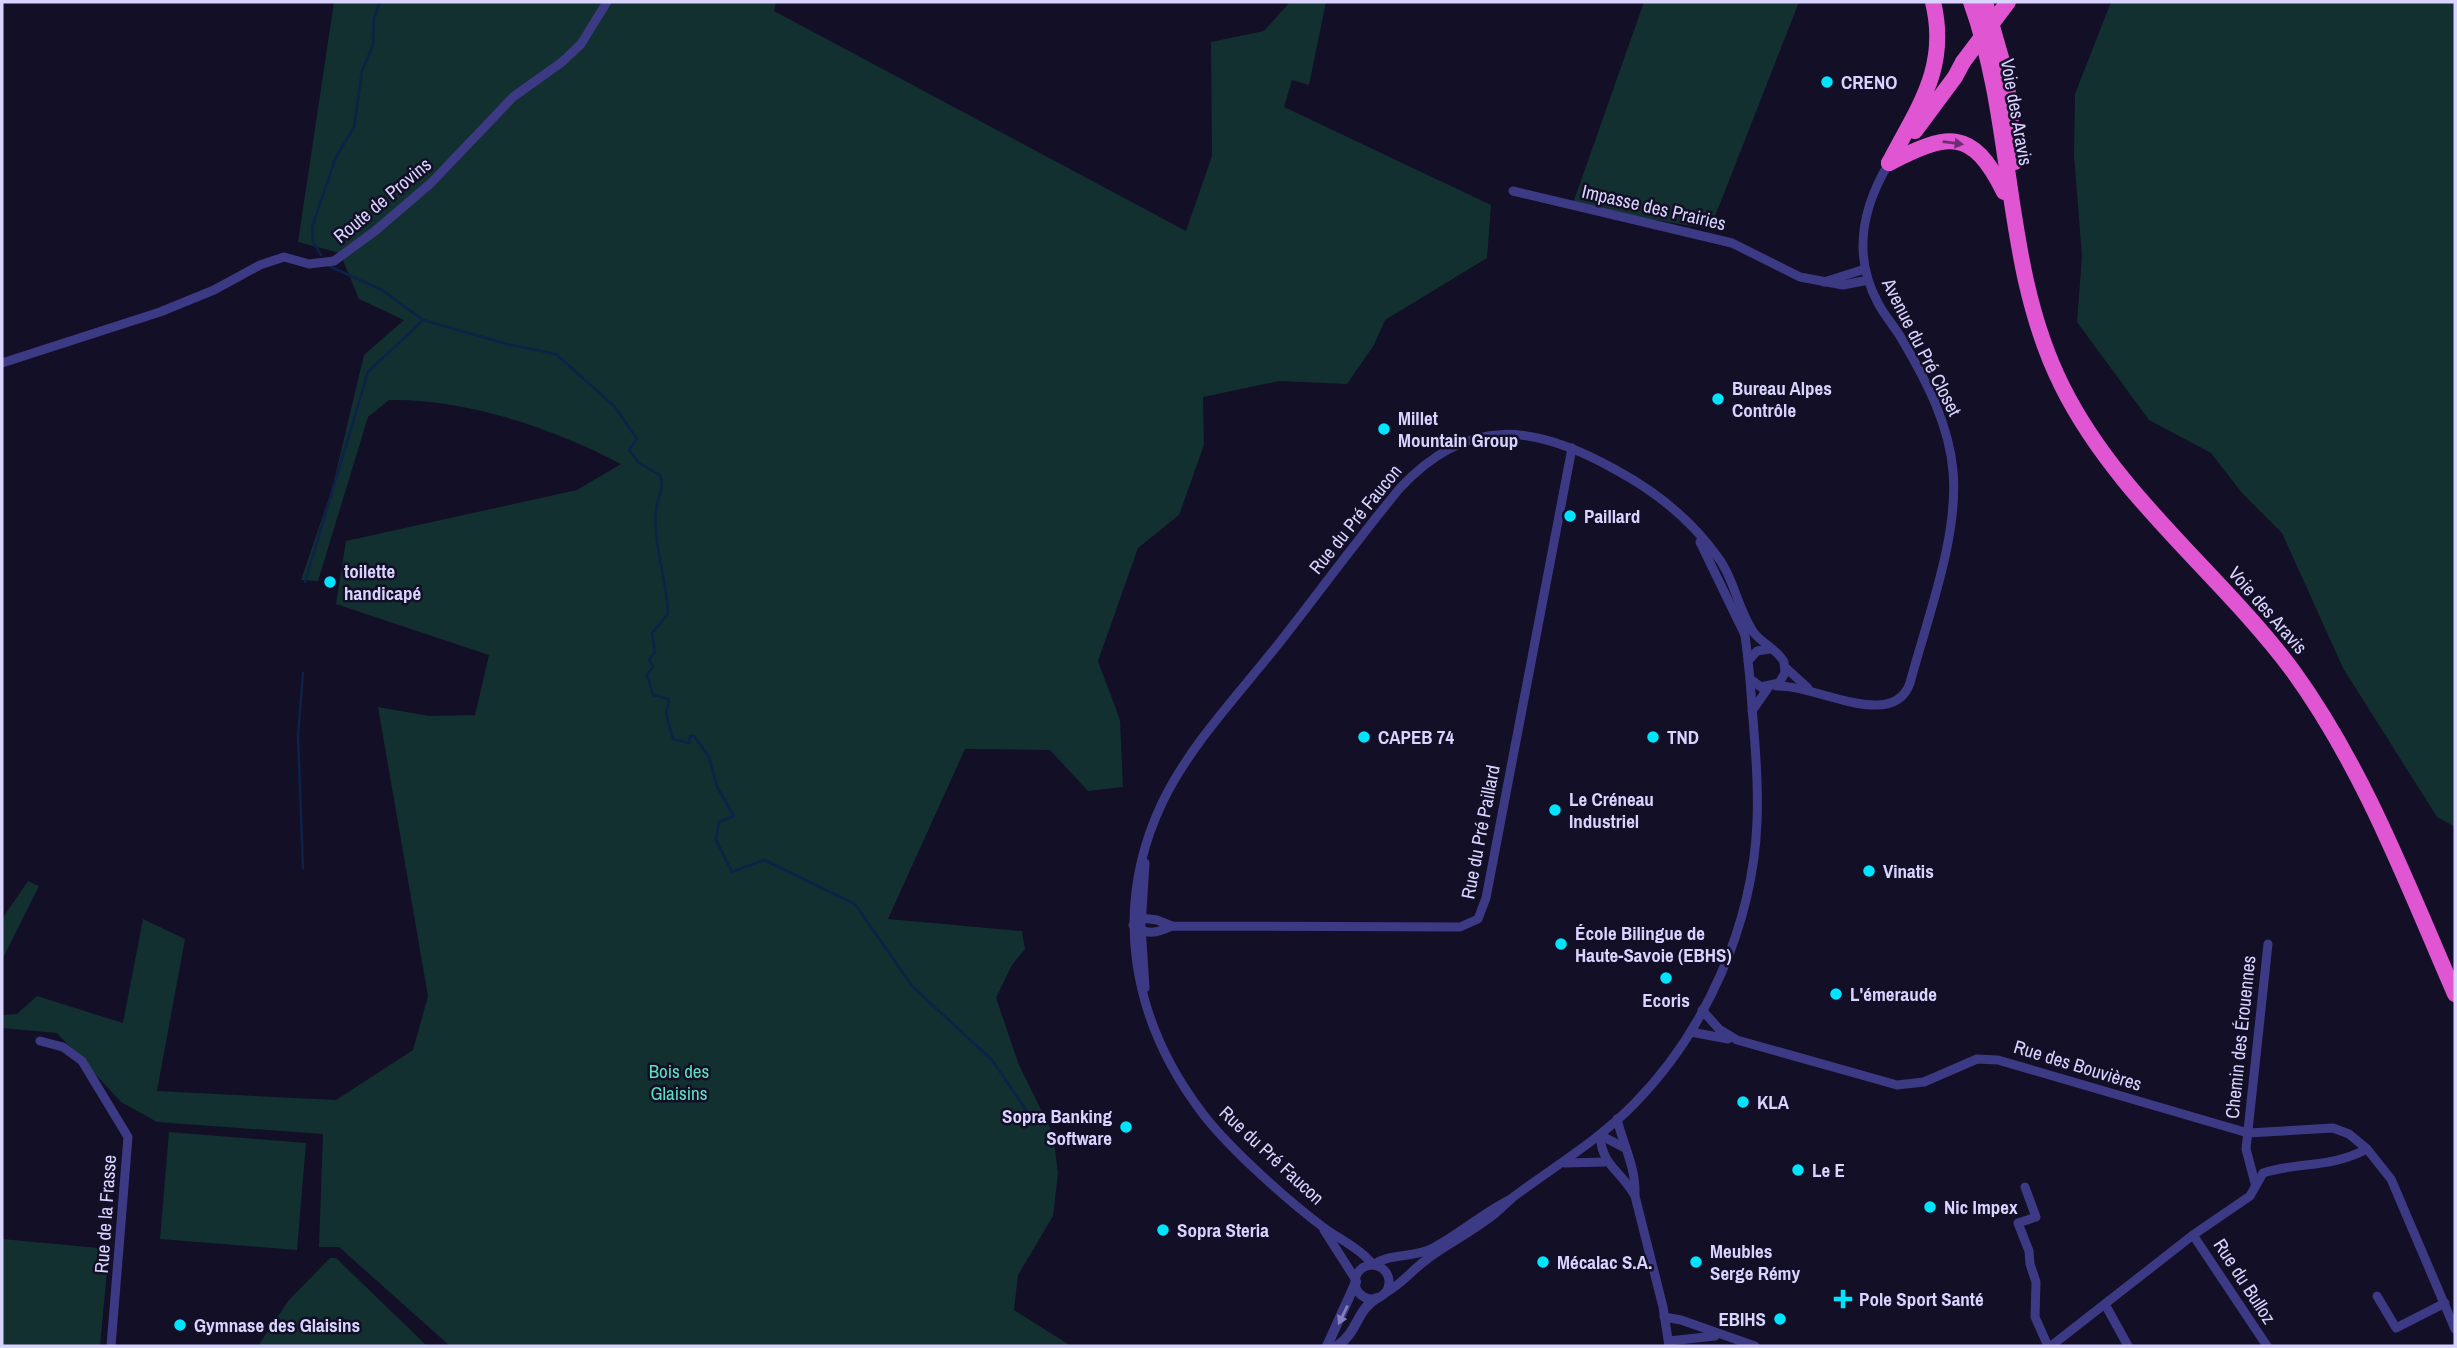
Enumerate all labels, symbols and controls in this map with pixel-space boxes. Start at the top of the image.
street label: Voie des Aravis [1995,56,2039,168]
place label: CRENO [1841,69,1897,95]
marker: CRENO [1819,74,1835,90]
one-way arrow [1942,138,1964,149]
street label: Route de Provins [328,151,437,249]
street label: Impasse des Prairies [1579,178,1729,236]
street label: Avenue du Pré Closet [1876,273,1968,421]
place label: Bureau Alpes Contrôle [1732,375,1832,423]
marker: Bureau Alpes Contrôle [1710,391,1726,407]
place label: Millet Mountain Group [1398,405,1518,453]
marker: Millet Mountain Group [1376,421,1392,437]
street label: Rue du Pré Faucon [1303,459,1407,579]
place label: Paillard [1584,503,1640,529]
marker: Paillard [1562,508,1578,524]
place label: toilette handicapé [344,558,421,606]
street label: Voie des Aravis [2223,561,2313,660]
marker: toilette handicapé [322,574,338,590]
place label: CAPEB 74 [1378,724,1455,750]
place label: TND [1667,724,1699,750]
marker: CAPEB 74 [1356,729,1372,745]
marker: TND [1645,729,1661,745]
street label: Rue du Pré Paillard [1454,763,1506,901]
place label: Le Créneau Industriel [1569,786,1654,834]
marker: Le Créneau Industriel [1547,802,1563,818]
place label: Vinatis [1883,858,1934,884]
marker: Vinatis [1861,863,1877,879]
place label: École Bilingue de Haute-Savoie (EBHS) [1575,920,1732,968]
marker: École Bilingue de Haute-Savoie (EBHS) [1553,936,1569,952]
street label: Chemin des Érouennes [2219,954,2262,1120]
marker: Ecoris [1658,970,1674,986]
place label: L'émeraude [1850,981,1937,1007]
marker: L'émeraude [1828,986,1844,1002]
place label: Ecoris [1642,987,1690,1013]
street label: Rue des Bouvières [2011,1033,2145,1097]
park label: Bois des Glaisins [649,1058,710,1106]
place label: KLA [1757,1089,1790,1115]
marker: KLA [1735,1094,1751,1110]
street label: Rue du Pré Faucon [1214,1100,1330,1210]
place label: Sopra Banking Software [1002,1103,1112,1151]
marker: Sopra Banking Software [1118,1119,1134,1135]
street label: Rue de la Frasse [88,1154,122,1274]
place label: Le E [1812,1157,1845,1183]
marker: Le E [1790,1162,1806,1178]
place label: Nic Impex [1944,1194,2018,1220]
marker: Nic Impex [1922,1199,1938,1215]
place label: Sopra Steria [1177,1217,1269,1243]
marker: Sopra Steria [1155,1222,1171,1238]
street label: Rue du Bulloz [2208,1233,2282,1329]
place label: Meubles Serge Rémy [1710,1238,1800,1286]
place label: Mécalac S.A. [1557,1249,1652,1275]
marker: Mécalac S.A. [1535,1254,1551,1270]
marker: Meubles Serge Rémy [1688,1254,1704,1270]
place label: Pole Sport Santé [1859,1286,1984,1312]
marker: Pole Sport Santé [1833,1289,1853,1309]
one-way arrow [1337,1305,1349,1325]
place label: EBIHS [1718,1306,1766,1332]
marker: EBIHS [1772,1311,1788,1327]
place label: Gymnase des Glaisins [194,1312,360,1338]
marker: Gymnase des Glaisins [172,1317,188,1333]

